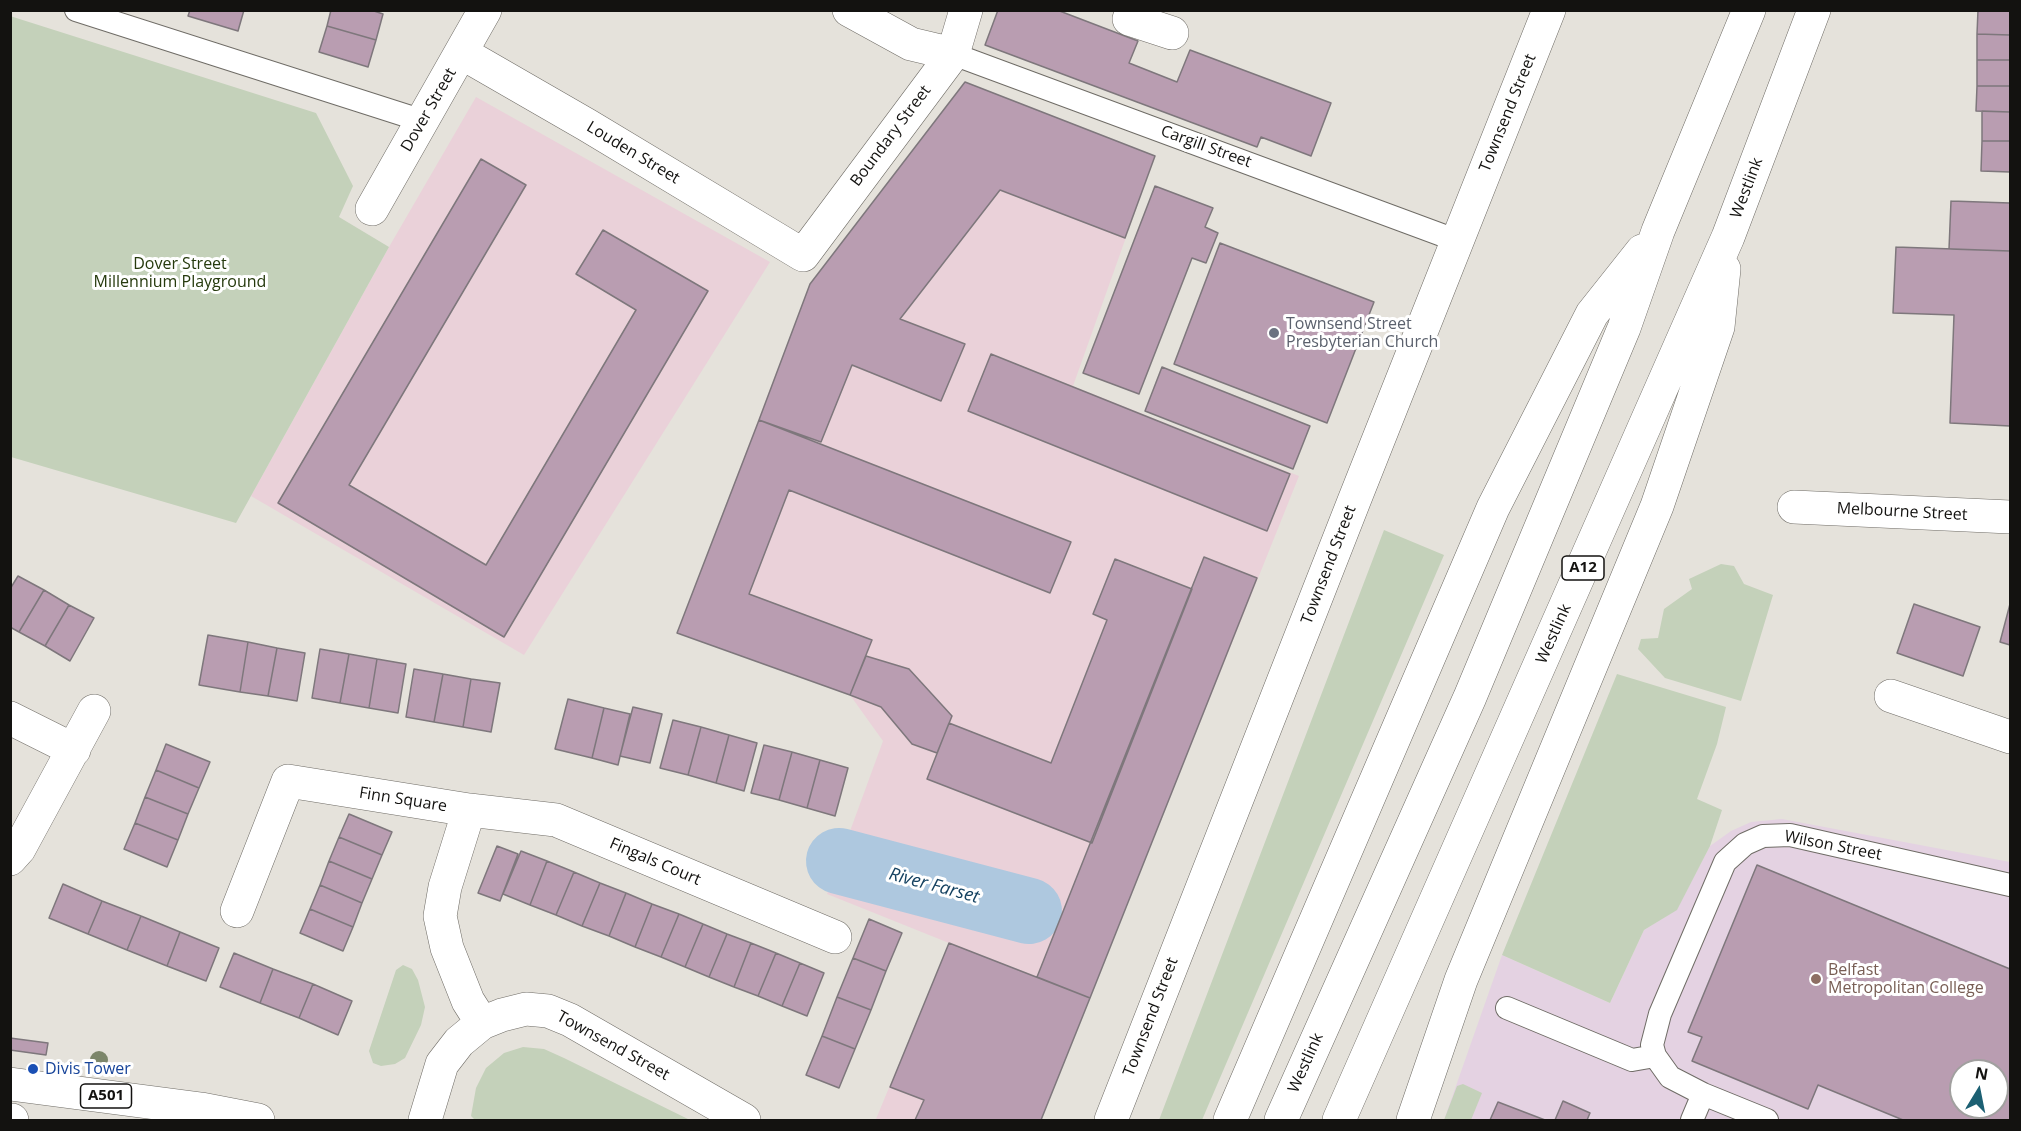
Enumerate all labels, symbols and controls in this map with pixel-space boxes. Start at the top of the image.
street label: Townsend Street [1476,51,1540,175]
street label: Dover Street [397,65,461,155]
street label: Boundary Street [847,82,935,190]
street label: Louden Street [583,118,683,188]
street label: Cargill Street [1158,122,1254,172]
street label: Westlink [1727,155,1767,221]
park label: Dover Street Millennium Playground [94,254,266,292]
place label: Townsend Street Presbyterian Church [1286,314,1438,352]
marker: Townsend Street Presbyterian Church [1267,326,1281,340]
street label: Melbourne Street [1836,499,1968,525]
street label: Townsend Street [1298,503,1360,627]
road number: A12 [1562,556,1604,580]
street label: Westlink [1532,601,1576,667]
street label: Finn Square [358,784,448,816]
street label: Wilson Street [1783,827,1883,865]
street label: Fingals Court [606,834,704,890]
water label: River Farset [887,864,981,908]
street label: Townsend Street [1120,955,1182,1079]
place label: Belfast Metropolitan College [1828,960,1984,998]
marker: Belfast Metropolitan College [1809,972,1823,986]
street label: Townsend Street [553,1007,673,1085]
street label: Westlink [1284,1030,1328,1096]
place label: Divis Tower [45,1059,131,1079]
north arrow [1949,1059,2009,1119]
text: N [1973,1061,1990,1085]
marker: Divis Tower [26,1062,40,1076]
road number: A501 [80,1084,132,1108]

